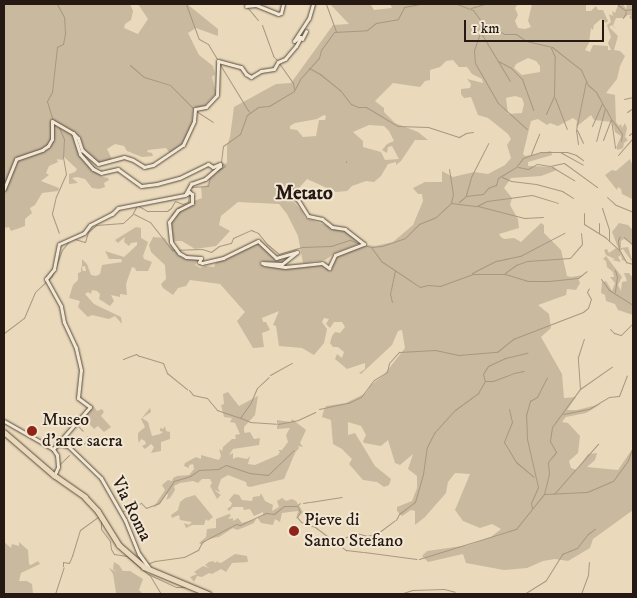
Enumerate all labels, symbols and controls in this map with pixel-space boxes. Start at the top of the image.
scale bar [467,10,607,42]
text: 1 km [472,19,499,38]
district label: Metato [275,181,333,205]
place label: Museo d'arte sacra [42,410,123,452]
marker: Museo d'arte sacra [26,425,38,437]
street label: Via Roma [106,473,156,545]
place label: Pieve di Santo Stefano [304,510,403,552]
marker: Pieve di Santo Stefano [288,525,300,537]

